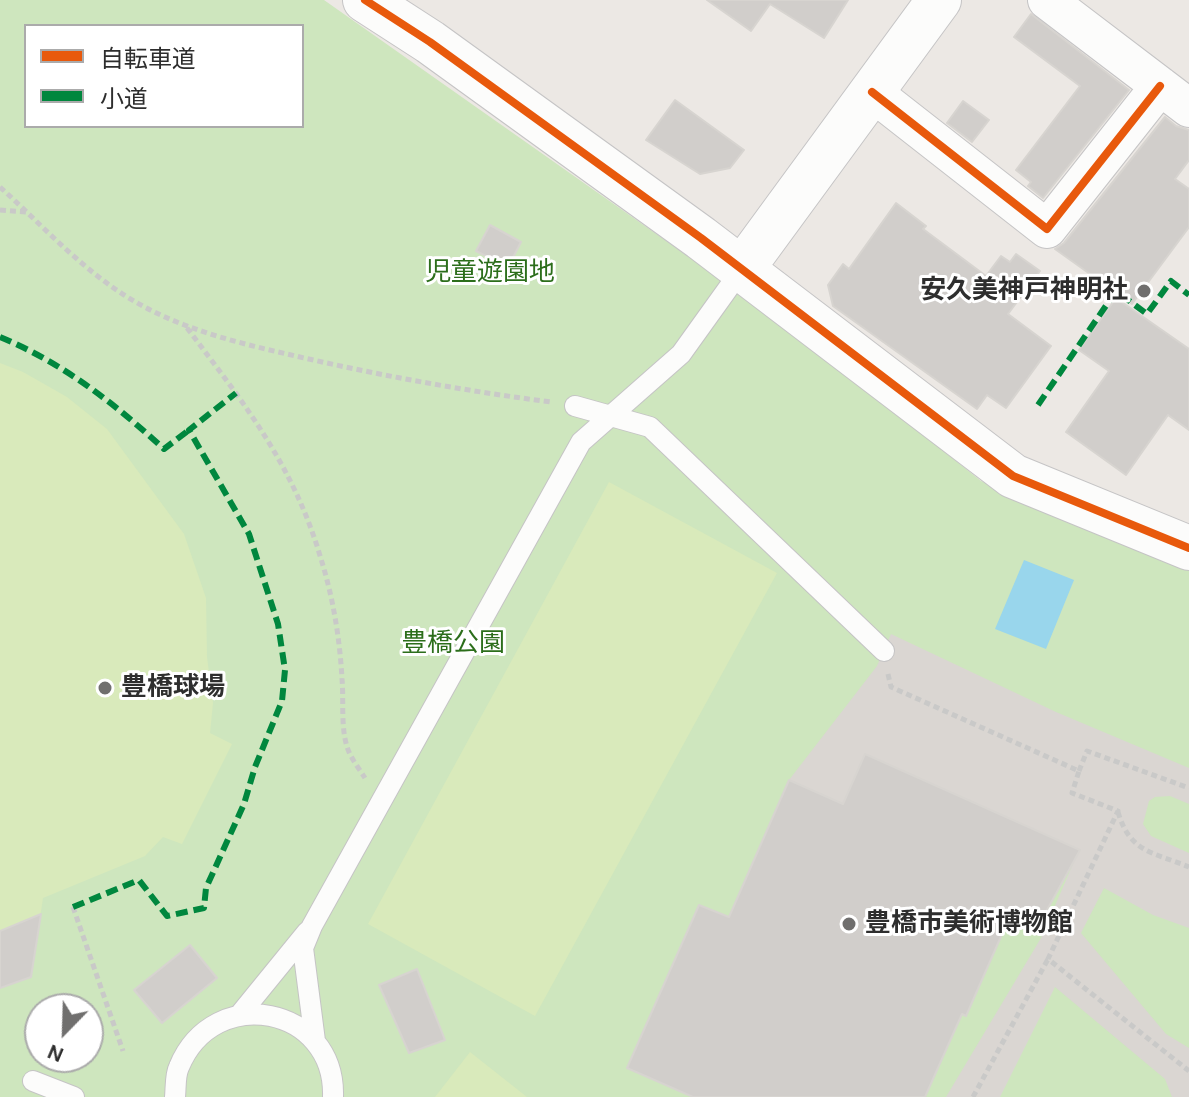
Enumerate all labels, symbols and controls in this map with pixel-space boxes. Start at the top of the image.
legend [24,24,304,128]
text: 自転車道 [100,45,196,73]
text: 小道 [100,85,148,113]
park label: 児童遊園地 [425,257,555,289]
place label: 安久美神戸神明社 [920,275,1128,307]
marker: 安久美神戸神明社 [1135,282,1153,300]
park label: 豊橋公園 [401,628,505,660]
place label: 豊橋球場 [121,672,225,704]
marker: 豊橋球場 [96,679,114,697]
place label: 豊橋市美術博物館 [865,908,1073,940]
marker: 豊橋市美術博物館 [840,915,858,933]
north arrow [24,993,104,1073]
text: N [43,1038,68,1068]

